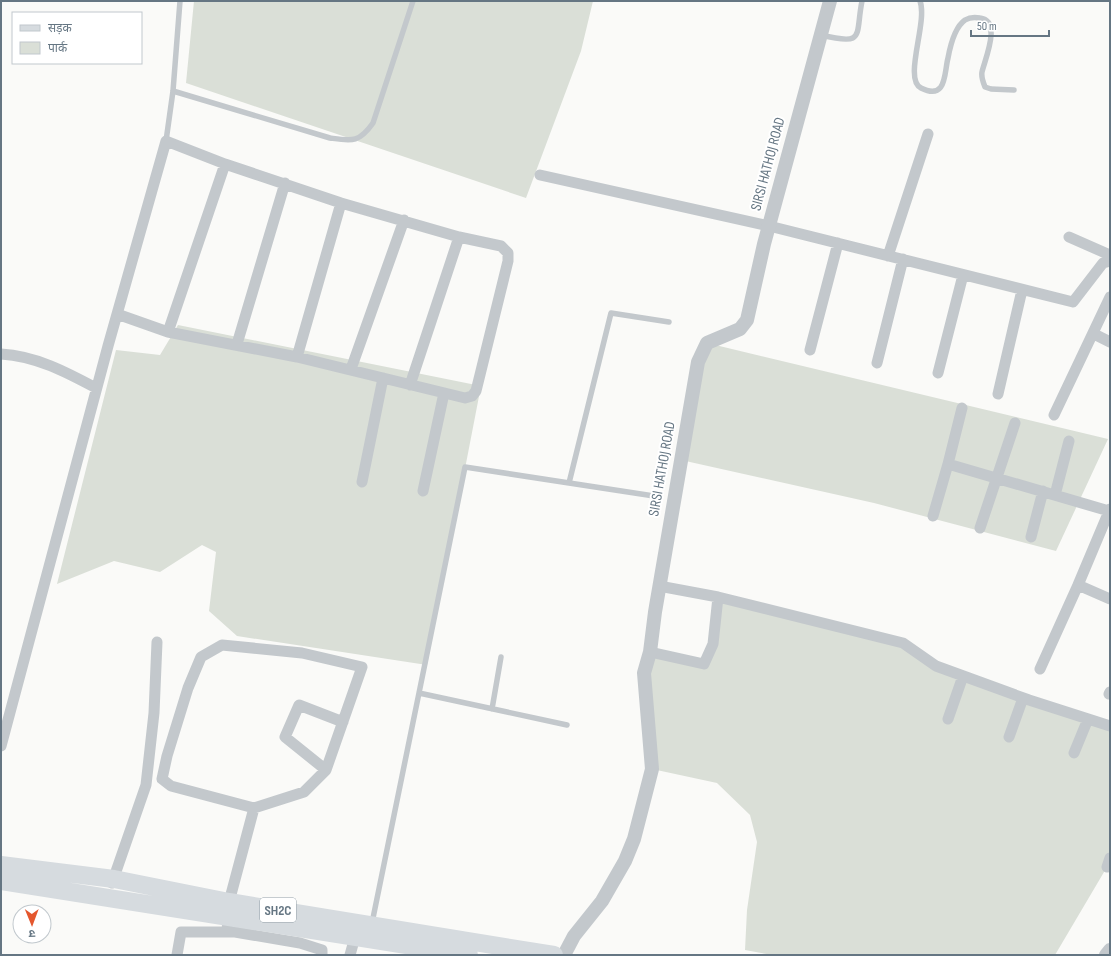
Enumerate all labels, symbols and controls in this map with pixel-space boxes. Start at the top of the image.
legend [12,12,142,64]
scale bar [971,12,1049,38]
text: 50 m [977,19,997,34]
text: सड़क [48,21,73,36]
text: पार्क [48,41,68,56]
street label: SIRSI HATHOJ ROAD [746,115,790,213]
street label: SIRSI HATHOJ ROAD [644,420,680,518]
road number: SH2C [260,898,296,922]
north arrow [12,904,52,944]
text: उ [28,927,35,940]

